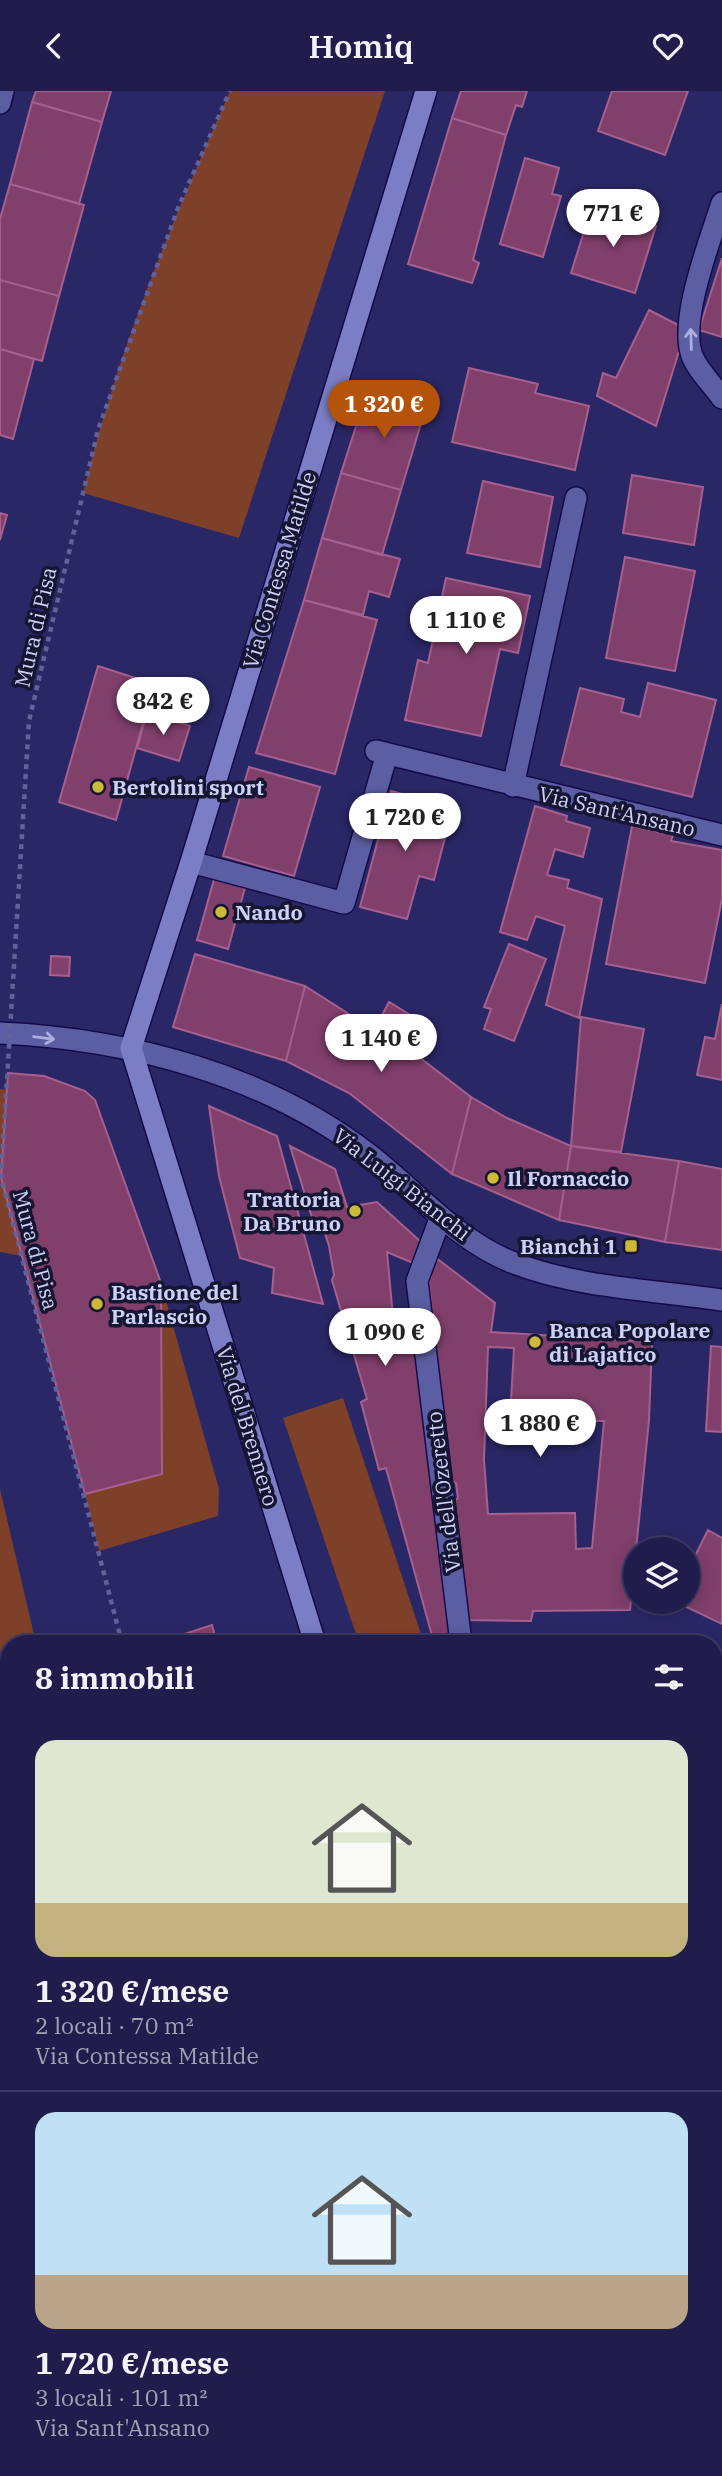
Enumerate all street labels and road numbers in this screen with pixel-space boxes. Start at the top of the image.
street label: Via Contessa Matilde [236,468,322,672]
street label: Mura di Pisa [8,564,62,690]
street label: Via Sant'Ansano [536,779,698,843]
street label: Via Luigi Bianchi [327,1121,477,1247]
street label: Mura di Pisa [7,1187,65,1313]
street label: Via del Brennero [210,1343,286,1509]
street label: Via dell'Ozeretto [419,1410,467,1574]

